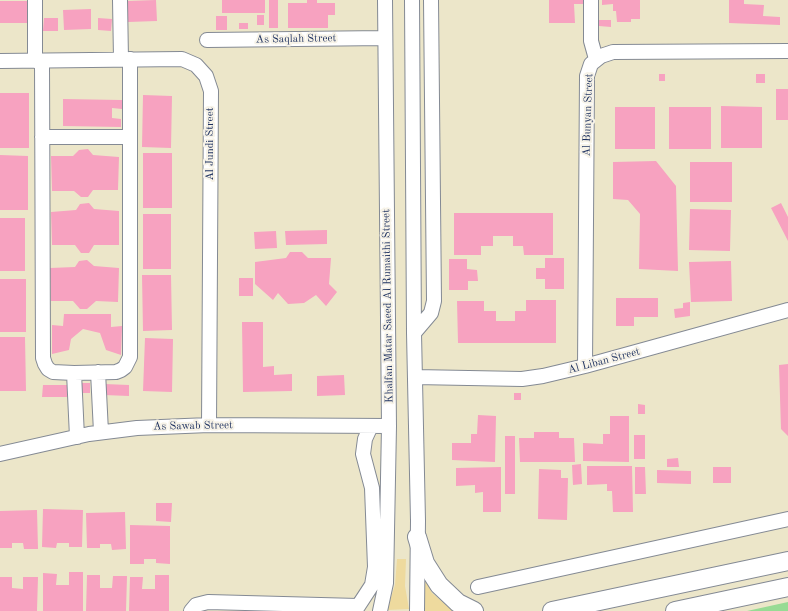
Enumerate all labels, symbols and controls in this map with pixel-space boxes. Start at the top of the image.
street label: As Saqlah Street [256,32,336,46]
street label: Al Bunyan Street [580,73,596,157]
street label: Al Jundi Street [203,107,217,181]
street label: Khalfan Matar Saeed Al Rumaithi Street [380,209,396,403]
street label: Al Liban Street [567,345,641,377]
street label: As Sawab Street [153,419,233,433]

